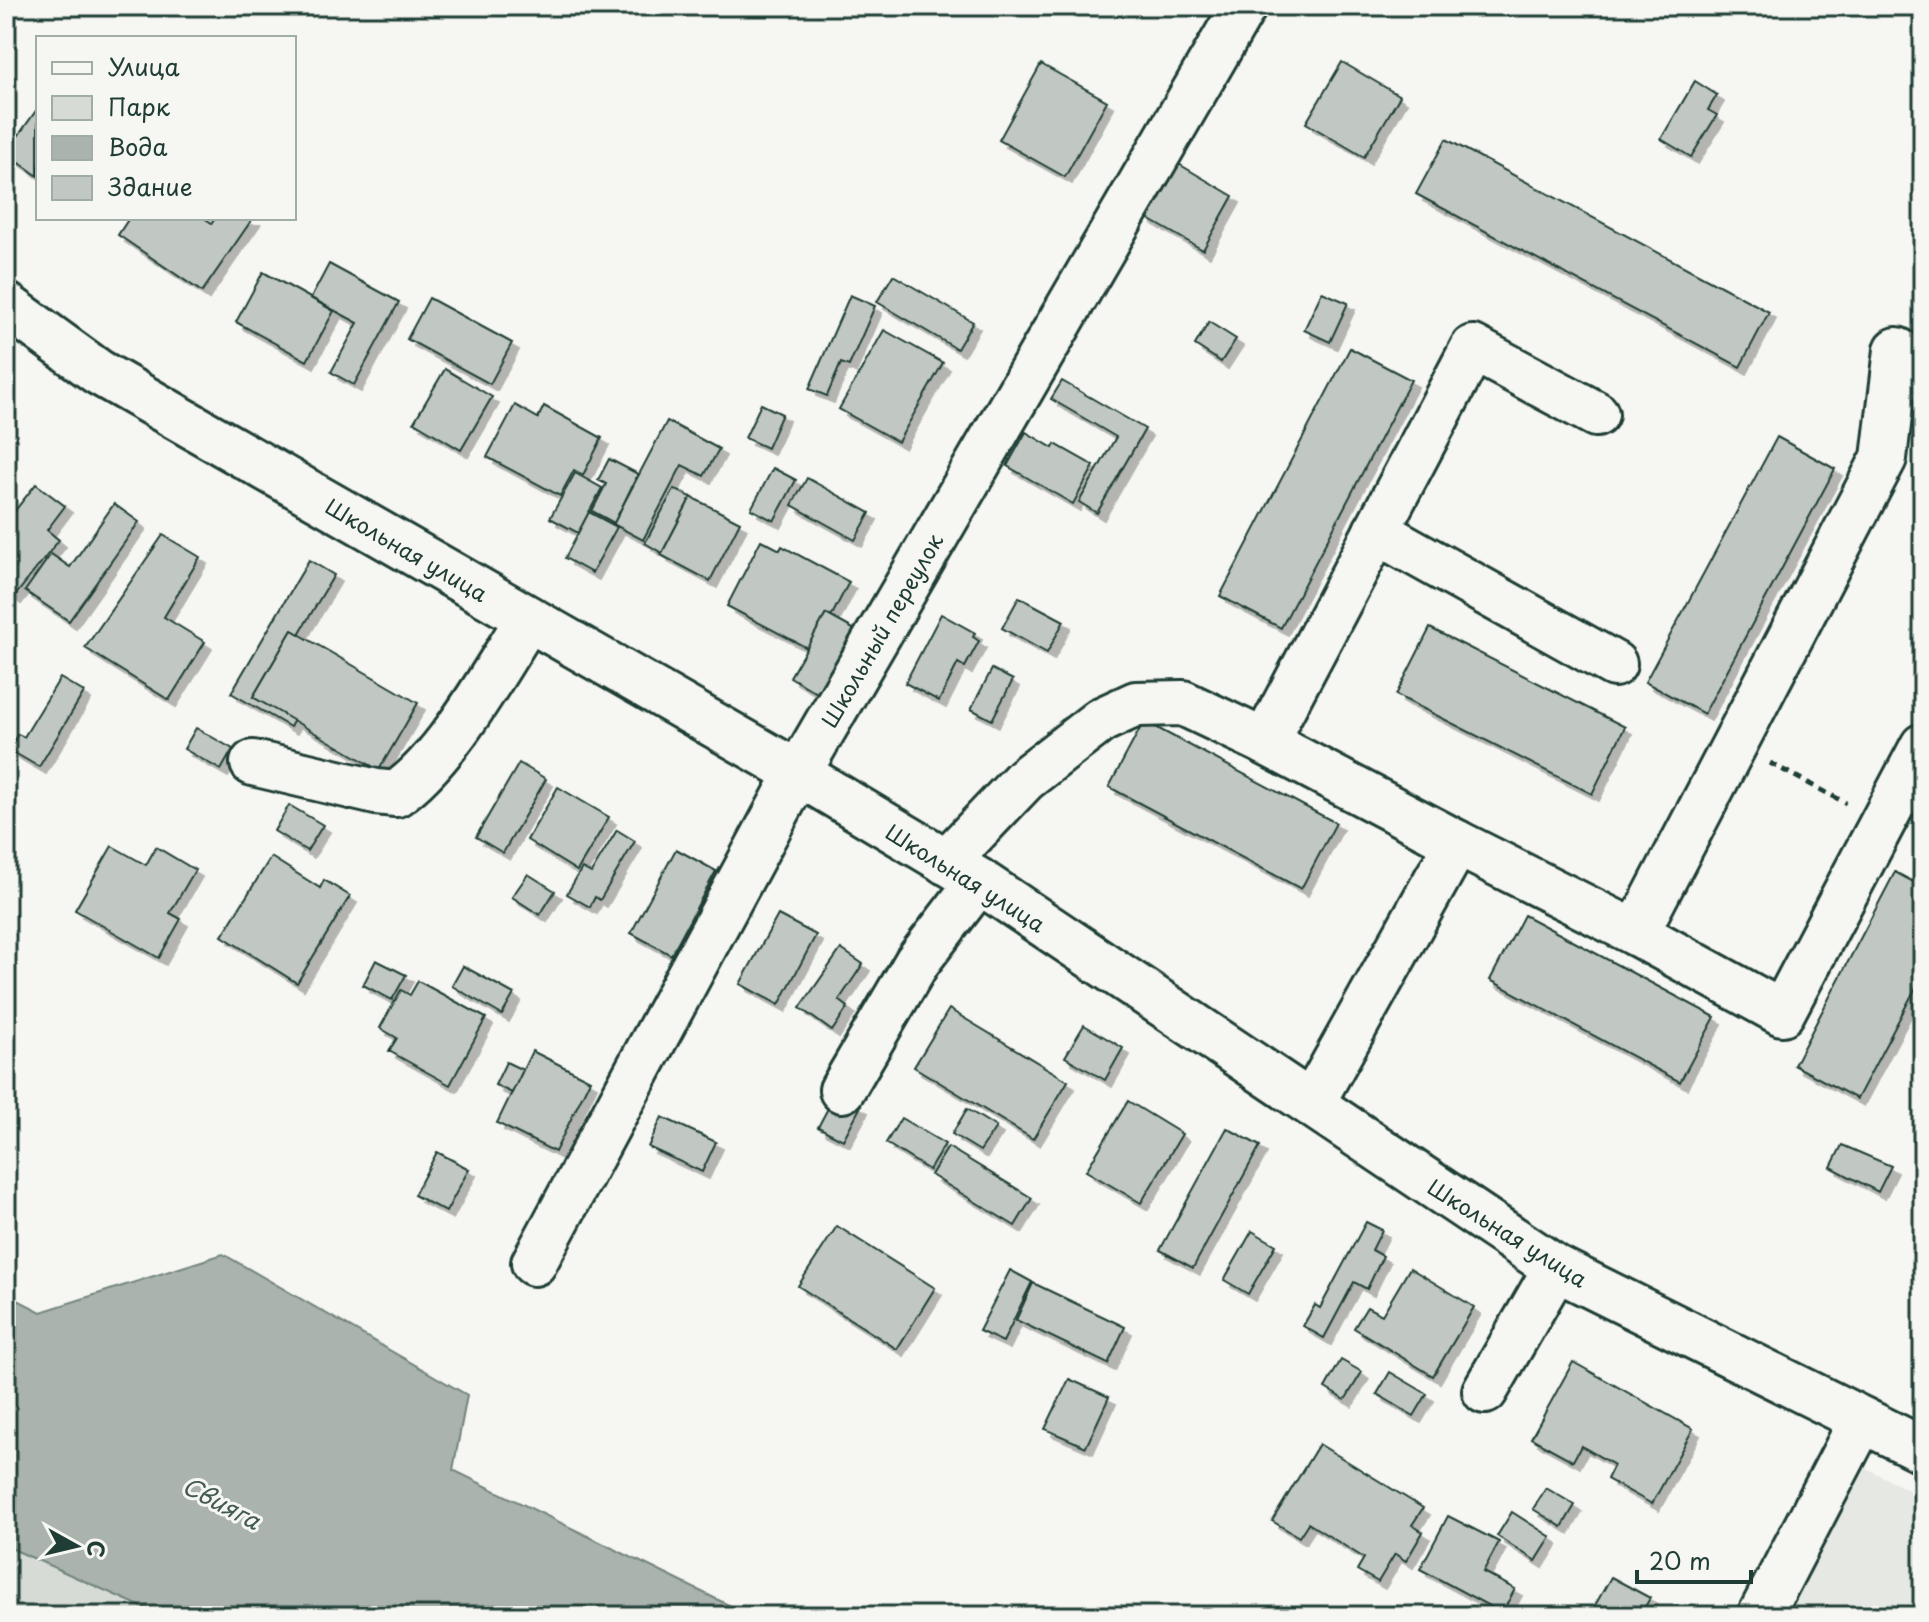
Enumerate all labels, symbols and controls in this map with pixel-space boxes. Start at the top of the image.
legend [36,36,296,220]
text: Улица [108,48,180,84]
text: Парк [108,88,171,124]
text: Вода [108,128,167,164]
text: Здание [108,168,193,204]
street label: Школьная улица [320,489,494,609]
street label: Школьный переулок [812,526,951,733]
street label: Школьная улица [880,815,1052,939]
street label: Школьная улица [1422,1170,1594,1294]
water label: Свияга [177,1466,268,1538]
north arrow [36,1506,116,1586]
scale bar [1637,1534,1751,1584]
text: С [80,1539,115,1559]
text: 20 m [1649,1542,1711,1578]

